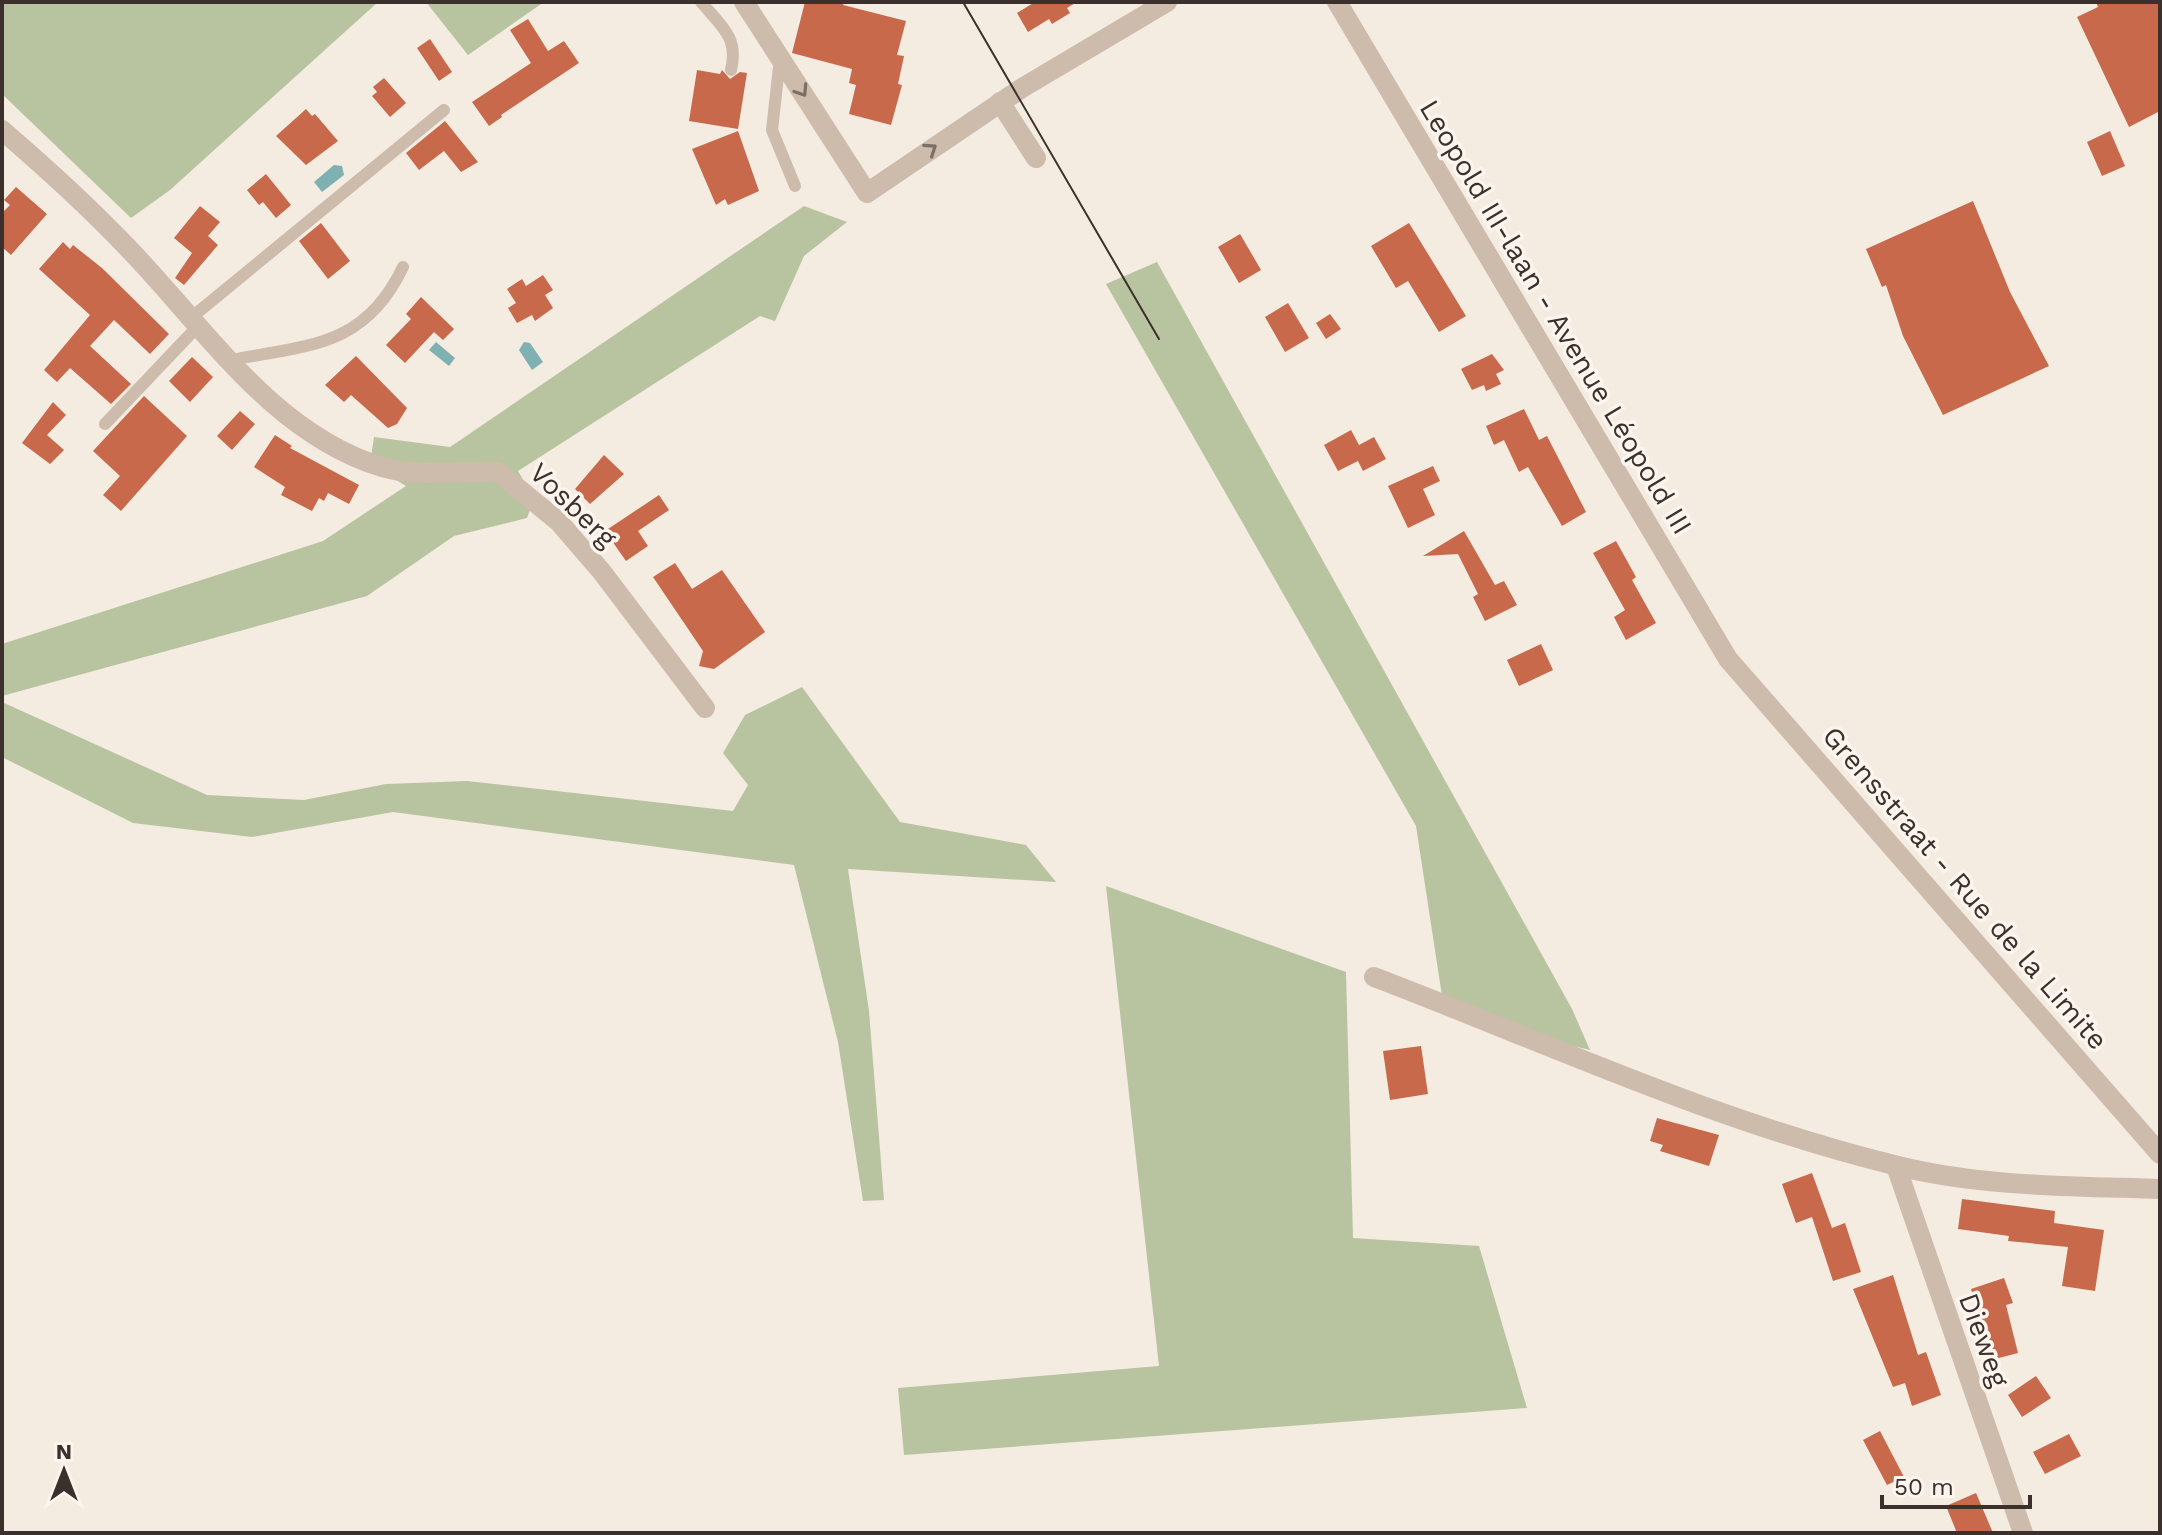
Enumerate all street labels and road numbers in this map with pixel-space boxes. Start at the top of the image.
street label: Leopold III-laan - Avenue Léopold III [1413,94,1699,540]
street label: Vosberg [523,456,623,554]
street label: Grensstraat - Rue de la Limite [1816,720,2114,1056]
street label: Dieweg [1952,1289,2016,1391]

